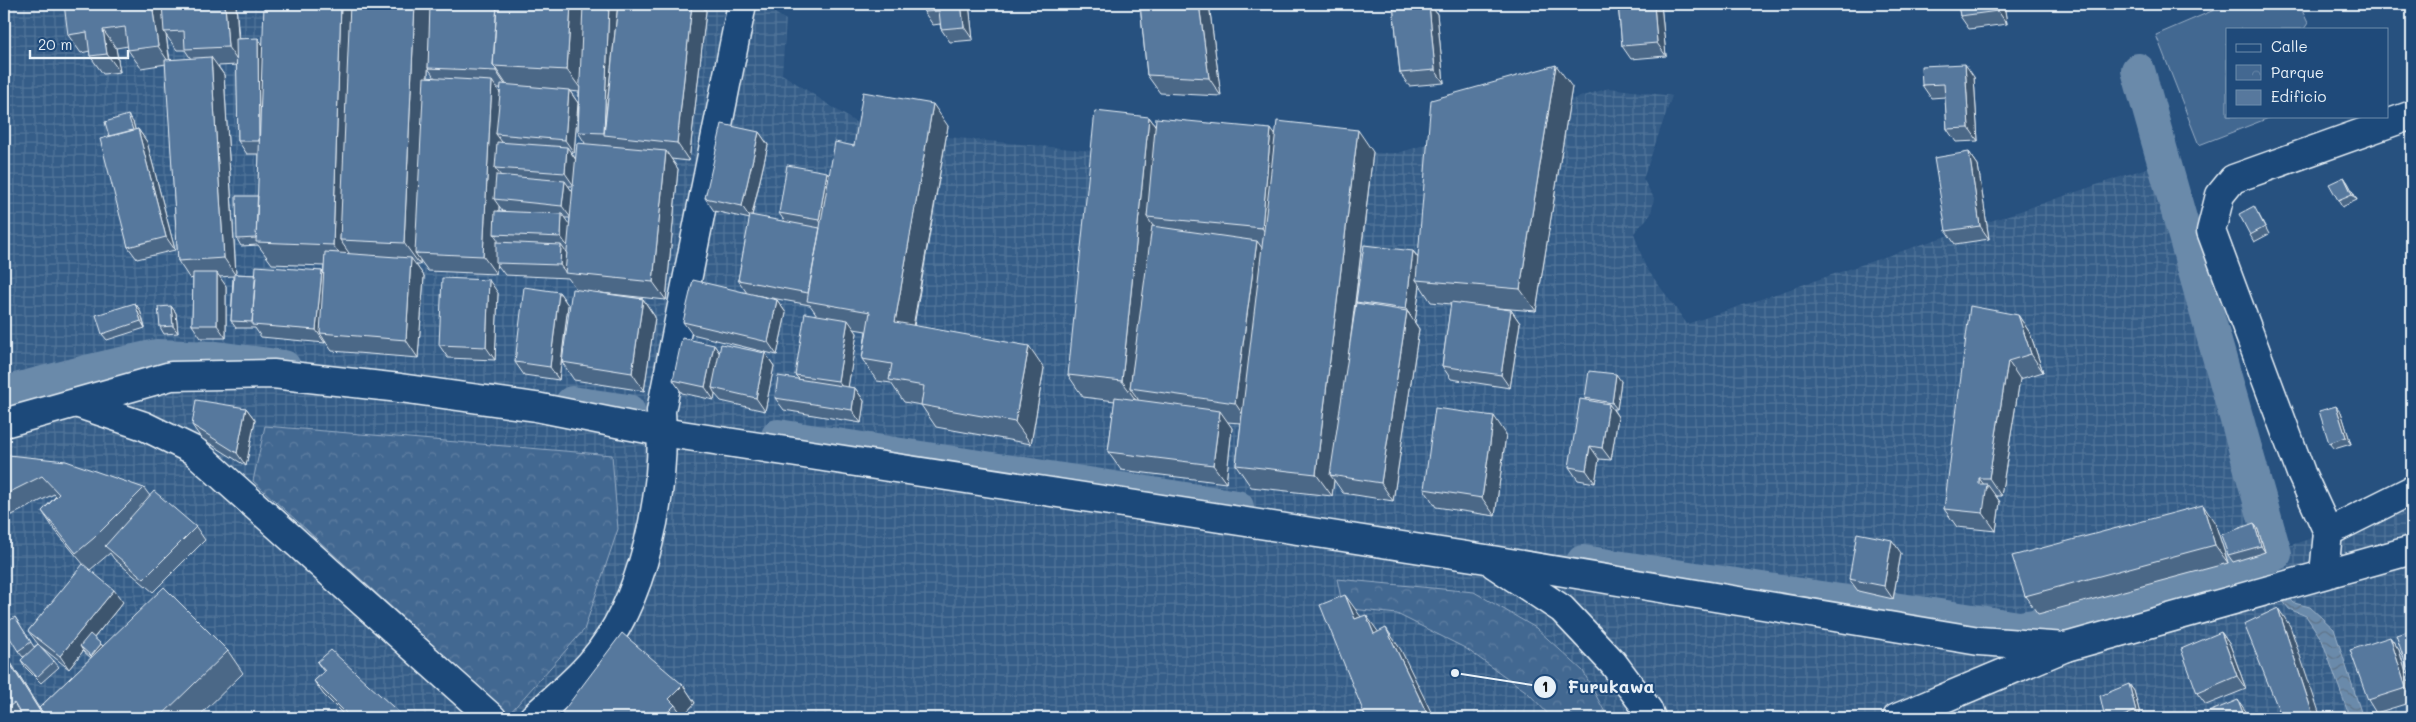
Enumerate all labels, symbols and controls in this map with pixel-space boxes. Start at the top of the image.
scale bar [30,28,128,60]
legend [2226,28,2388,118]
text: 20 m [38,34,72,54]
text: Calle [2271,36,2308,56]
text: Parque [2271,62,2324,82]
text: Edificio [2271,86,2327,106]
callout: Furukawa [1533,671,1665,704]
text: Furukawa [1567,674,1655,698]
text: 1 [1542,676,1548,696]

